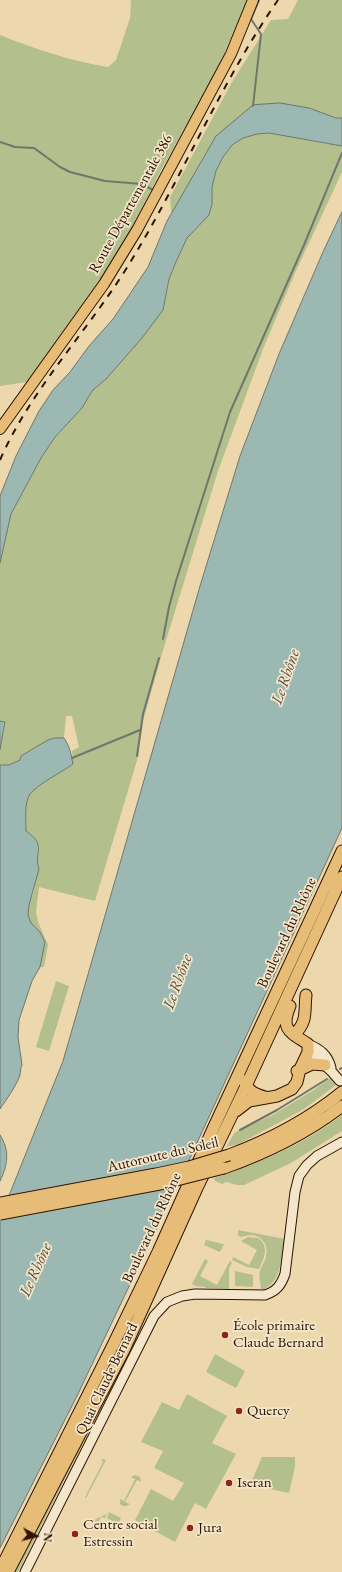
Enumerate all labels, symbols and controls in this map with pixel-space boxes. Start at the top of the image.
street label: Route Départementale 386 [85,131,177,277]
water label: Le Rhône [268,647,304,707]
street label: Boulevard du Rhône [254,875,320,991]
water label: Le Rhône [159,952,197,1012]
street label: Autoroute du Soleil [106,1133,220,1177]
street label: Boulevard du Rhône [119,1170,185,1286]
water label: Le Rhône [16,1240,56,1300]
place label: École primaire Claude Bernard [233,1317,324,1352]
street label: Quai Claude Bernard [72,1320,142,1438]
marker: École primaire Claude Bernard [220,1330,230,1340]
place label: Quercy [247,1402,290,1420]
marker: Quercy [234,1406,244,1416]
place label: Iseran [237,1474,272,1492]
marker: Iseran [224,1478,234,1488]
north arrow [16,1516,56,1556]
place label: Centre social Estressin [83,1516,158,1551]
place label: Jura [198,1519,222,1537]
marker: Jura [185,1523,195,1533]
marker: Centre social Estressin [70,1529,80,1539]
text: N [40,1532,55,1543]

